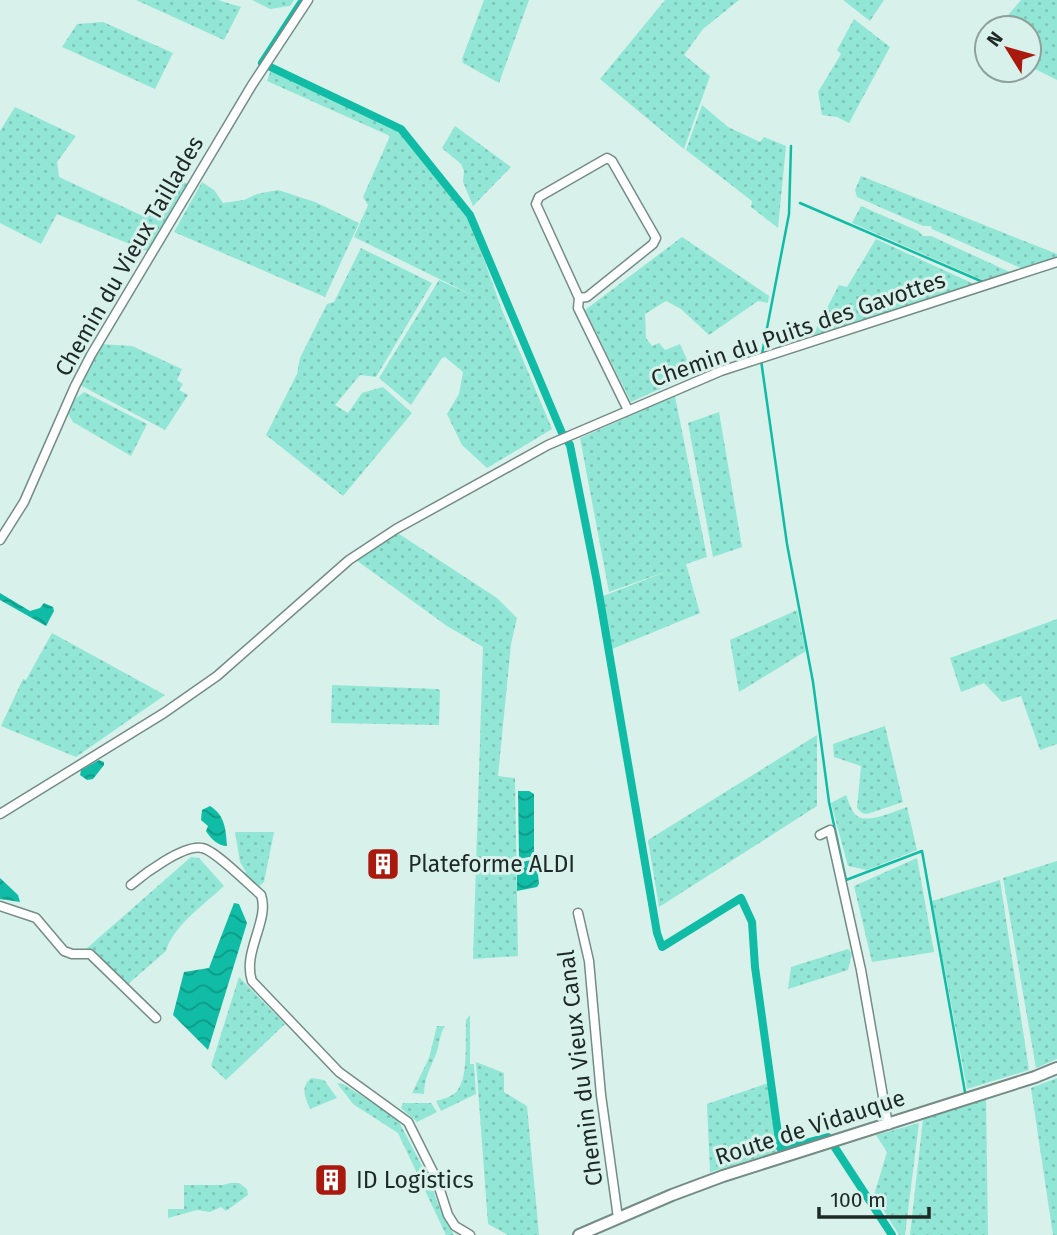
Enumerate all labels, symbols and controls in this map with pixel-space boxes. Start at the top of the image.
north arrow [973,14,1043,84]
text: N [982,27,1008,51]
street label: Chemin du Vieux Taillades [49,131,209,381]
street label: Chemin du Puits des Gavottes [647,265,949,393]
building icon: Plateforme ALDI [364,845,402,883]
place label: Plateforme ALDI [408,850,575,878]
street label: Chemin du Vieux Canal [552,948,608,1188]
street label: Route de Vidauque [712,1083,908,1171]
building icon: ID Logistics [312,1161,350,1199]
place label: ID Logistics [356,1166,474,1194]
scale bar [819,1176,929,1220]
text: 100 m [830,1187,886,1213]

